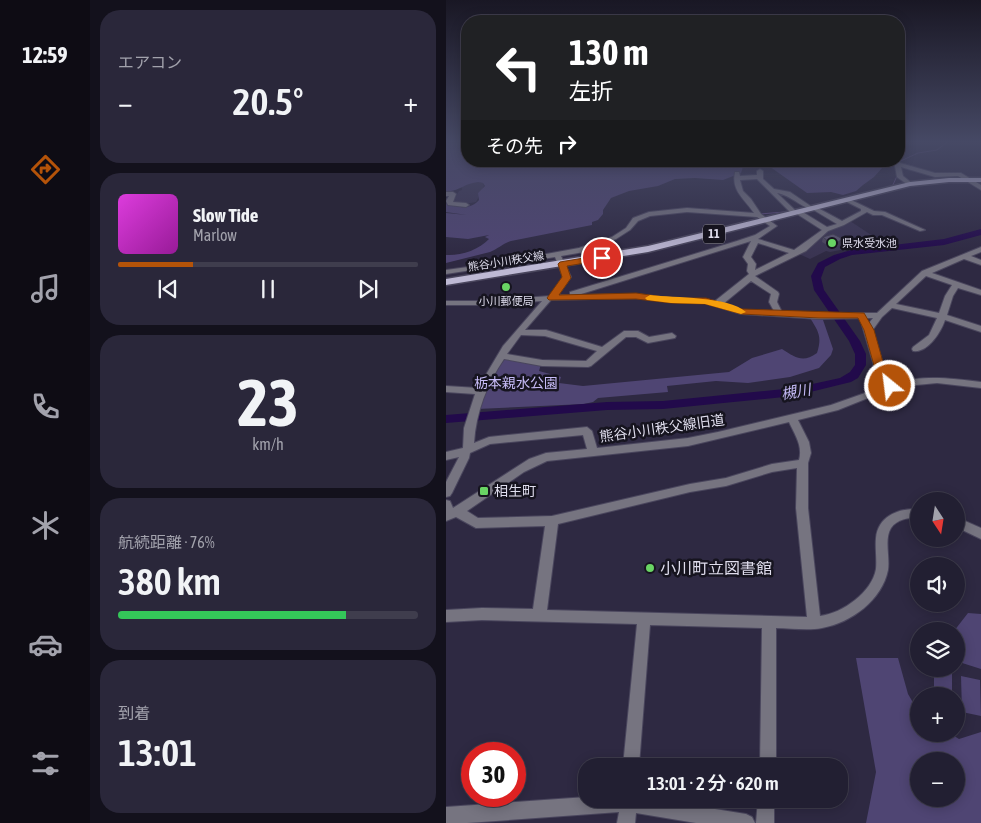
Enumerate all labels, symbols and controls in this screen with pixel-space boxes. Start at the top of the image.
text: 130 m [569,32,648,72]
icon: left [486,35,551,100]
text: 12:59 [22,42,68,68]
text: エアコン [118,53,182,71]
text: 左折 [569,78,613,104]
text: 20.5° [233,80,303,123]
text: − [118,86,133,118]
text: + [403,86,418,118]
icon: right [553,130,581,158]
text: その先 [486,135,543,157]
icon: directions [28,152,63,187]
text: Slow Tide [193,204,258,226]
road number: 11 [703,224,725,243]
text: Marlow [193,226,237,244]
pin [581,237,623,279]
marker: 県水受水池 [826,237,838,249]
place label: 県水受水池 [842,237,897,249]
icon: arrive [588,244,616,272]
street label: 熊谷小川秩父線 [467,249,545,273]
icon: music [28,271,63,306]
icon: previous [154,275,182,303]
icon: pause [254,275,282,303]
icon: next [354,275,382,303]
marker: 小川郵便局 [500,281,512,293]
place label: 小川郵便局 [479,295,534,307]
position arrow [863,359,915,411]
text: 23 [237,365,299,440]
park label: 栃本親水公園 [474,375,558,391]
water label: 槻川 [780,380,814,402]
icon: phone [28,389,63,424]
street label: 熊谷小川秩父線旧道 [598,411,726,445]
text: km/h [252,435,284,453]
place label: 相生町 [494,483,536,499]
marker: 相生町 [478,485,490,497]
north arrow [910,492,965,548]
map controls [910,492,965,807]
icon: climate [28,508,63,543]
text: 航続距離 · 76% [118,533,215,551]
button: sound [910,557,965,612]
place label: 小川町立図書館 [660,559,772,577]
text: 380 km [118,560,221,603]
marker: 小川町立図書館 [644,562,656,574]
button: layers [910,622,965,677]
icon: car [28,627,63,662]
button: + [910,687,965,742]
text: 到着 [118,704,150,722]
text: 13:01 [118,731,197,774]
speed limit sign: 30 [461,742,526,807]
icon: filters [28,746,63,781]
button: − [910,752,965,807]
text: 13:01 · 2 分 · 620 m [647,772,779,794]

